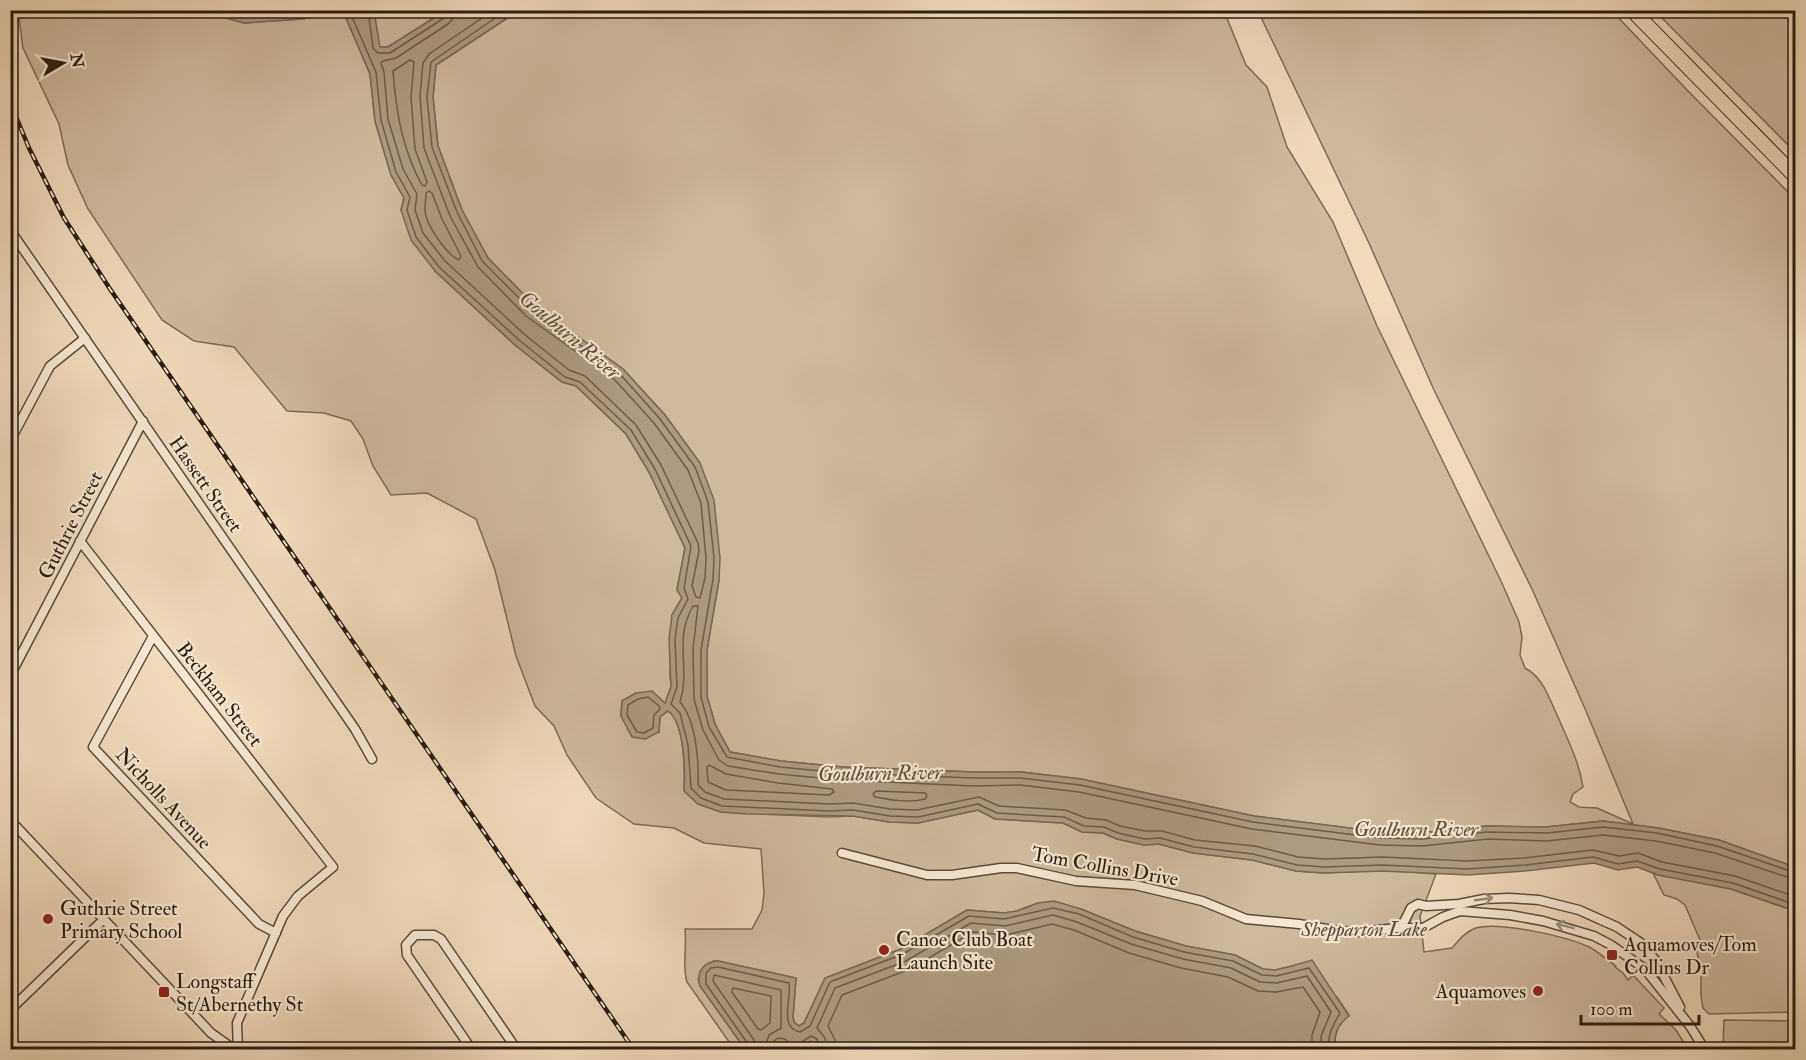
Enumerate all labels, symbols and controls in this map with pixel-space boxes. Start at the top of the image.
north arrow [33,33,93,93]
text: N [66,51,88,70]
water label: Goulburn River [513,285,627,386]
street label: Hassett Street [163,431,248,538]
street label: Guthrie Street [33,467,108,583]
street label: Beckham Street [171,637,268,752]
street label: Nicholls Avenue [110,742,217,855]
water label: Goulburn River [818,759,944,788]
water label: Goulburn River [1354,816,1479,843]
street label: Tom Collins Drive [1030,841,1180,892]
one-way arrow [1474,894,1494,905]
place label: Guthrie Street Primary School [60,896,182,944]
marker: Guthrie Street Primary School [41,912,55,926]
park label: Shepparton Lake [1300,917,1427,942]
one-way arrow [1556,920,1575,932]
place label: Canoe Club Boat Launch Site [896,927,1033,975]
place label: Aquamoves/Tom Collins Dr [1623,932,1757,980]
marker: Canoe Club Boat Launch Site [877,943,891,957]
marker: Aquamoves/Tom Collins Dr [1605,948,1619,962]
place label: Longstaff St/Abernethy St [176,969,304,1017]
place label: Aquamoves [1435,979,1526,1004]
marker: Aquamoves [1531,984,1545,998]
marker: Longstaff St/Abernethy St [157,985,171,999]
scale bar [1581,988,1700,1026]
text: 100 m [1590,998,1633,1021]

